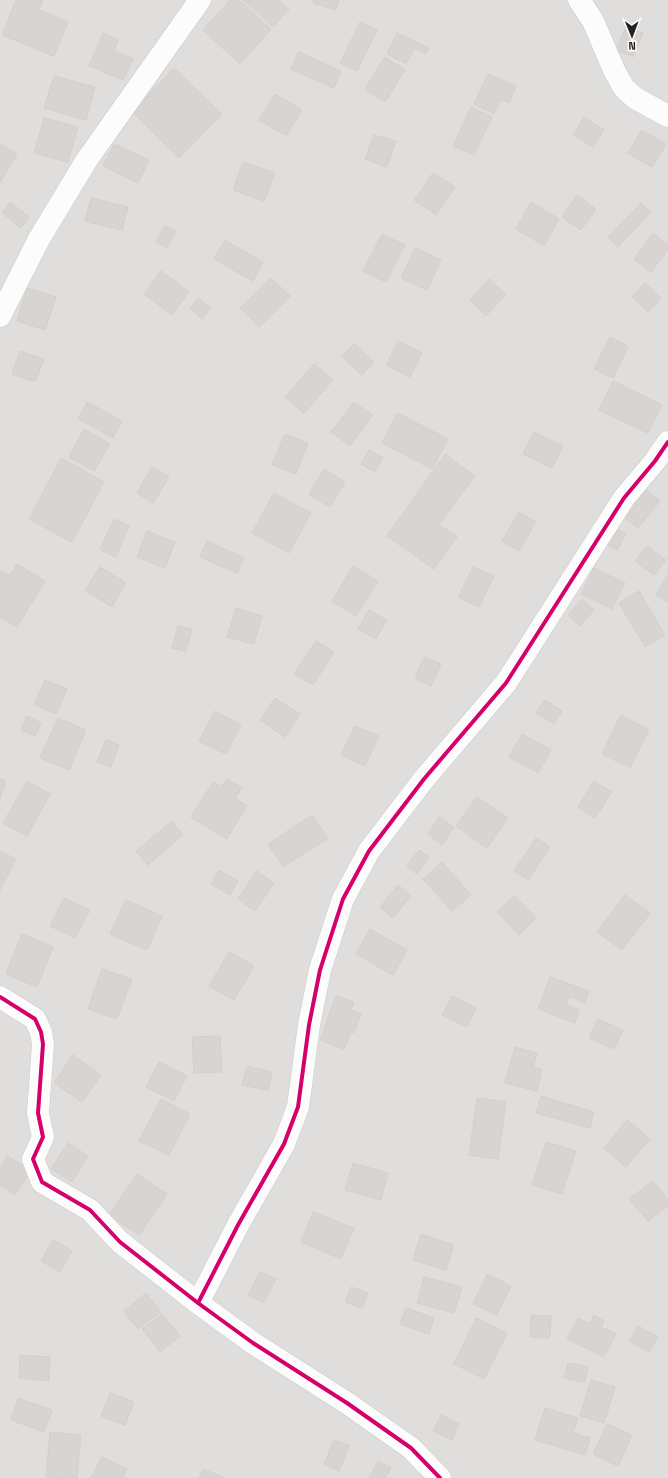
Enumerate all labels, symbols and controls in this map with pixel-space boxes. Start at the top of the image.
north arrow [612,16,652,56]
text: N [628,39,636,53]

